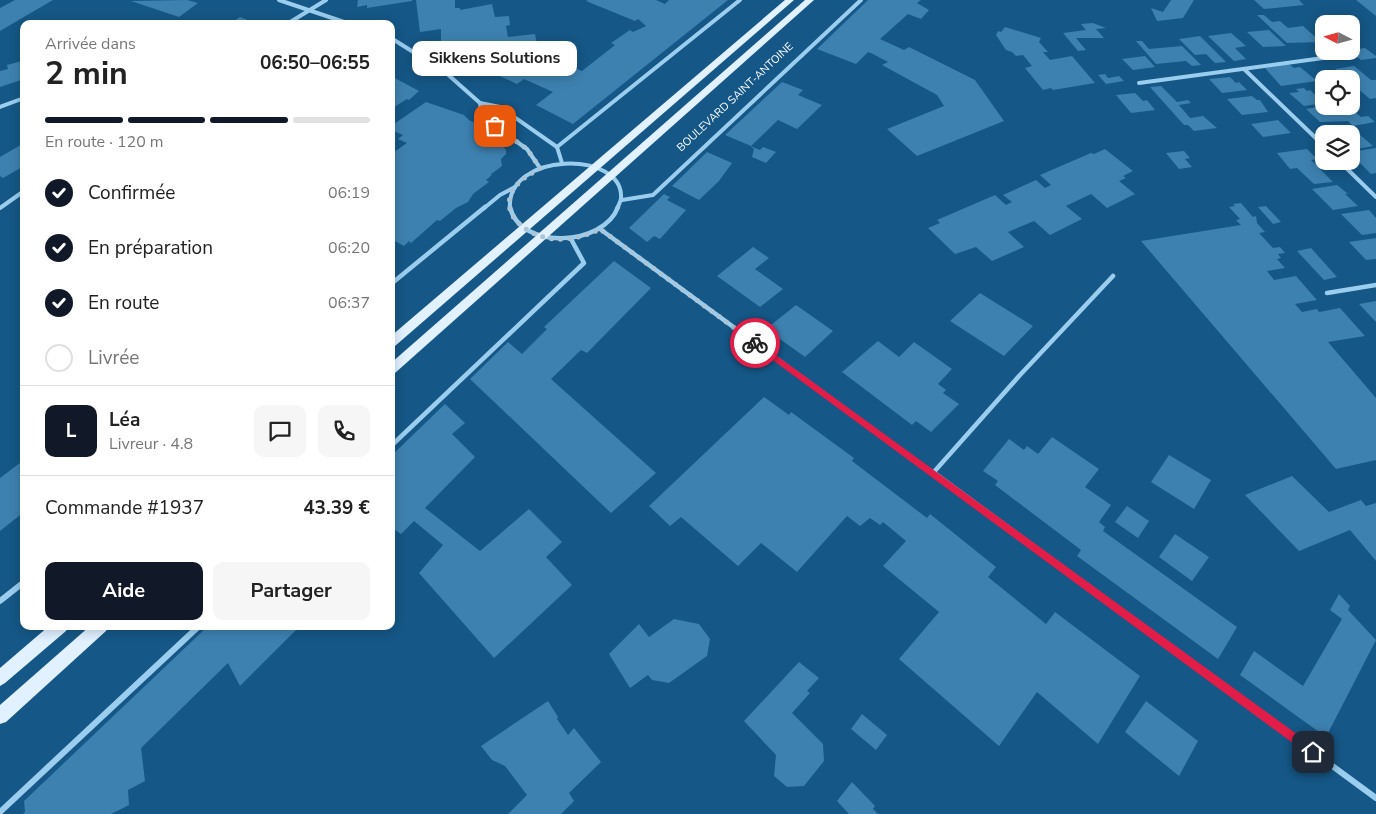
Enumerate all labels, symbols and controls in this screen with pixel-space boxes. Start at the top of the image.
north arrow [1315,15,1360,60]
map controls [1315,15,1360,170]
text: Arrivée dans [45,33,136,55]
street label: BOULEVARD SAINT-ANTOINE [674,39,796,155]
callout: Sikkens Solutions [412,41,578,76]
text: Sikkens Solutions [429,47,560,69]
text: 06:50–06:55 [260,50,370,76]
text: 2 min [45,52,128,95]
button: locate [1315,70,1360,115]
pin [474,105,516,147]
icon: bag [481,112,509,140]
button: layers [1315,125,1360,170]
text: En route · 120 m [45,131,164,153]
icon: check [45,179,73,207]
text: Confirmée [88,180,175,206]
text: 06:19 [328,182,370,204]
icon: check [45,234,73,262]
text: En préparation [88,235,213,261]
text: 06:20 [328,237,370,259]
icon: check [45,289,73,317]
text: En route [88,290,159,316]
text: 06:37 [328,292,370,314]
courier [730,318,780,368]
icon: bike [741,329,769,357]
text: Livrée [88,345,139,371]
button: chat [254,405,306,457]
button: phone [318,405,370,457]
text: Léa [109,407,140,433]
text: L [66,418,76,444]
text: Livreur · 4.8 [109,433,193,455]
text: Commande #1937 [45,495,204,521]
text: 43.39 € [303,495,370,521]
button: Aide [45,562,203,620]
button: Partager [213,562,370,620]
pin [1292,731,1334,773]
icon: home [1299,738,1327,766]

